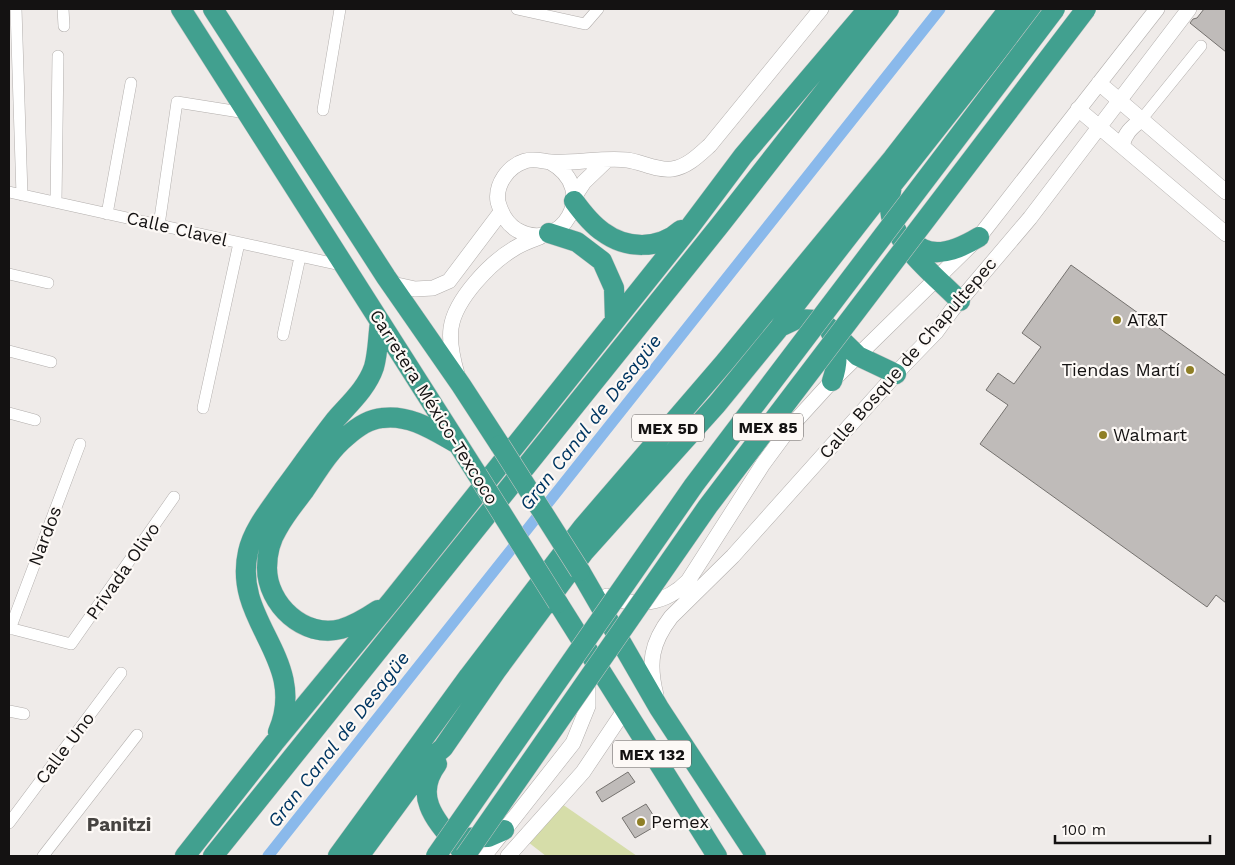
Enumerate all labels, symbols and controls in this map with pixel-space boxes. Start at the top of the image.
street label: Calle Clavel [125,207,230,250]
street label: Calle Bosque de Chapultepec [814,253,1001,463]
street label: Carretera México-Texcoco [366,305,503,508]
place label: AT&T [1127,309,1168,330]
marker: AT&T [1111,314,1123,326]
water label: Gran Canal de Desagüe [514,330,666,515]
place label: Tiendas Martí [1061,359,1180,380]
marker: Tiendas Martí [1184,364,1196,376]
road number: MEX 5D [632,414,704,442]
road number: MEX 85 [733,414,803,441]
place label: Walmart [1113,424,1187,445]
marker: Walmart [1097,429,1109,441]
street label: Nardos [24,503,65,568]
street label: Privada Olivo [81,518,164,623]
water label: Gran Canal de Desagüe [262,647,414,832]
street label: Calle Uno [31,708,98,788]
road number: MEX 132 [613,741,691,768]
place label: Pemex [651,811,709,832]
scale bar [1055,812,1210,844]
district label: Panitzi [87,813,151,836]
marker: Pemex [635,816,647,828]
text: 100 m [1062,821,1106,839]

